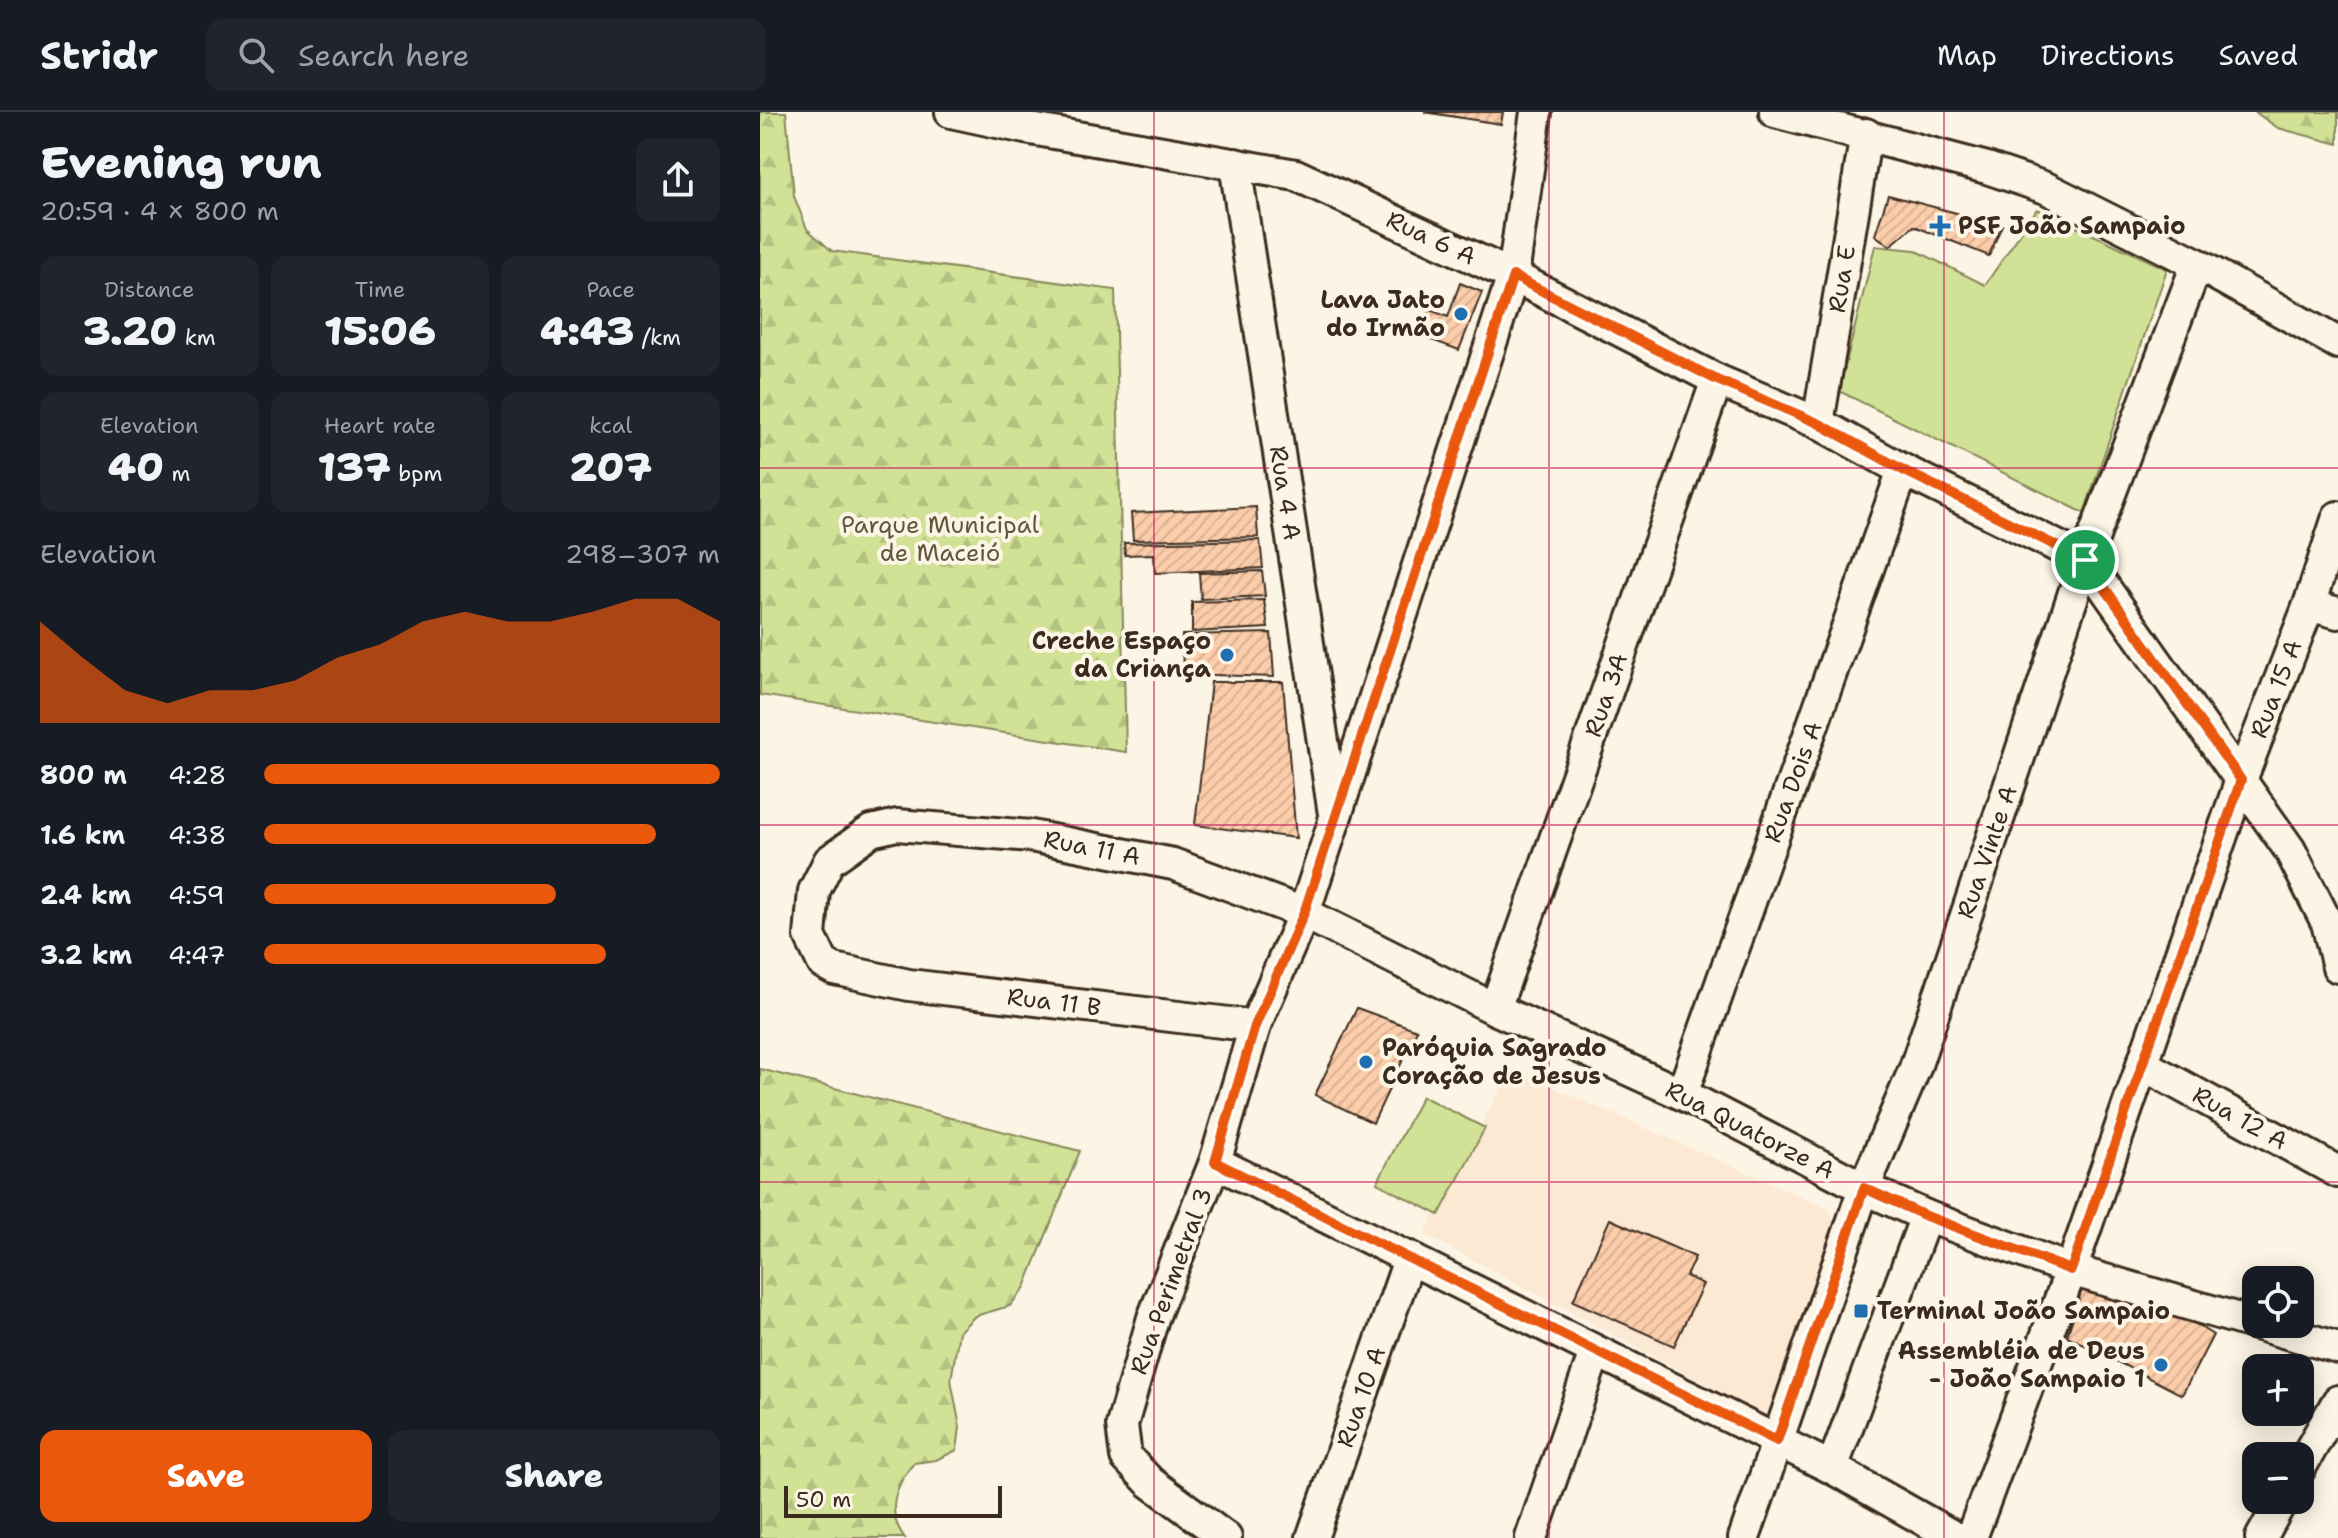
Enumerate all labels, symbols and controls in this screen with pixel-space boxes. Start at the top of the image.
search box [206,19,766,91]
text: Stridr [40,30,158,81]
icon: search [234,33,278,77]
text: Search here [298,35,469,76]
text: Map [1937,36,1997,74]
text: Directions [2041,36,2175,74]
text: Saved [2219,36,2298,74]
text: Evening run [40,133,322,192]
button: share [636,138,720,222]
text: 20:59 · 4 × 800 m [40,193,279,228]
street label: Rua 6 A [1381,203,1481,273]
place label: PSF João Sampaio [1958,210,2186,242]
marker: PSF João Sampaio [1929,215,1951,237]
street label: Rua E [1821,243,1863,315]
text: Distance [104,275,194,304]
text: Time [355,275,405,304]
text: Pace [586,275,635,304]
place label: Lava Jato do Irmão [1320,284,1445,344]
text: 3.20 [83,304,177,358]
text: 15:06 [324,304,436,358]
text: 4:43 [540,304,634,358]
marker: Lava Jato do Irmão [1452,305,1470,323]
text: km [177,323,216,352]
text: /km [634,323,681,352]
text: Elevation [100,411,199,440]
text: Heart rate [324,411,436,440]
text: kcal [589,411,632,440]
text: 40 [108,440,164,494]
text: 137 [318,440,391,494]
text: 207 [569,440,652,494]
street label: Rua 4 A [1262,443,1308,543]
text: m [164,459,191,488]
text: bpm [391,459,442,488]
park label: Parque Municipal de Maceió [841,509,1040,569]
pin [2051,526,2119,594]
text: Elevation [40,536,156,571]
text: 298–307 m [565,536,720,571]
icon: arrive [2063,538,2107,582]
place label: Creche Espaço da Criança [1032,625,1212,685]
street label: Rua 15 A [2243,635,2309,743]
marker: Creche Espaço da Criança [1218,646,1236,664]
street label: Rua 3A [1577,649,1635,741]
street label: Rua Dois A [1756,717,1830,847]
text: 800 m [40,757,127,792]
text: 4:28 [168,757,227,792]
street label: Rua Vinte A [1949,781,2025,923]
text: 1.6 km [40,817,125,852]
text: 4:38 [168,817,227,852]
street label: Rua 11 A [1041,823,1143,873]
text: 2.4 km [40,877,131,912]
text: 4:59 [168,877,225,912]
text: 3.2 km [40,937,132,972]
text: 4:47 [168,937,225,972]
street label: Rua 11 B [1005,980,1103,1024]
place label: Paróquia Sagrado Coração de Jesus [1382,1032,1607,1092]
marker: Paróquia Sagrado Coração de Jesus [1357,1053,1375,1071]
street label: Rua Quatorze A [1660,1074,1840,1186]
street label: Rua 12 A [2187,1079,2293,1157]
street label: Rua Perimetral 3 [1122,1183,1220,1379]
map controls [2242,1266,2314,1514]
button: locate [2242,1266,2314,1338]
place label: Terminal João Sampaio [1877,1295,2170,1327]
marker: Terminal João Sampaio [1852,1302,1870,1320]
place label: Assembléia de Deus - João Sampaio 1 [1898,1335,2145,1395]
street label: Rua 10 A [1329,1342,1393,1452]
button: + [2242,1354,2314,1426]
marker: Assembléia de Deus - João Sampaio 1 [2152,1356,2170,1374]
button: Save [40,1430,372,1522]
button: Share [388,1430,720,1522]
button: − [2242,1442,2314,1514]
scale bar [784,1482,1002,1518]
text: 50 m [796,1485,851,1514]

